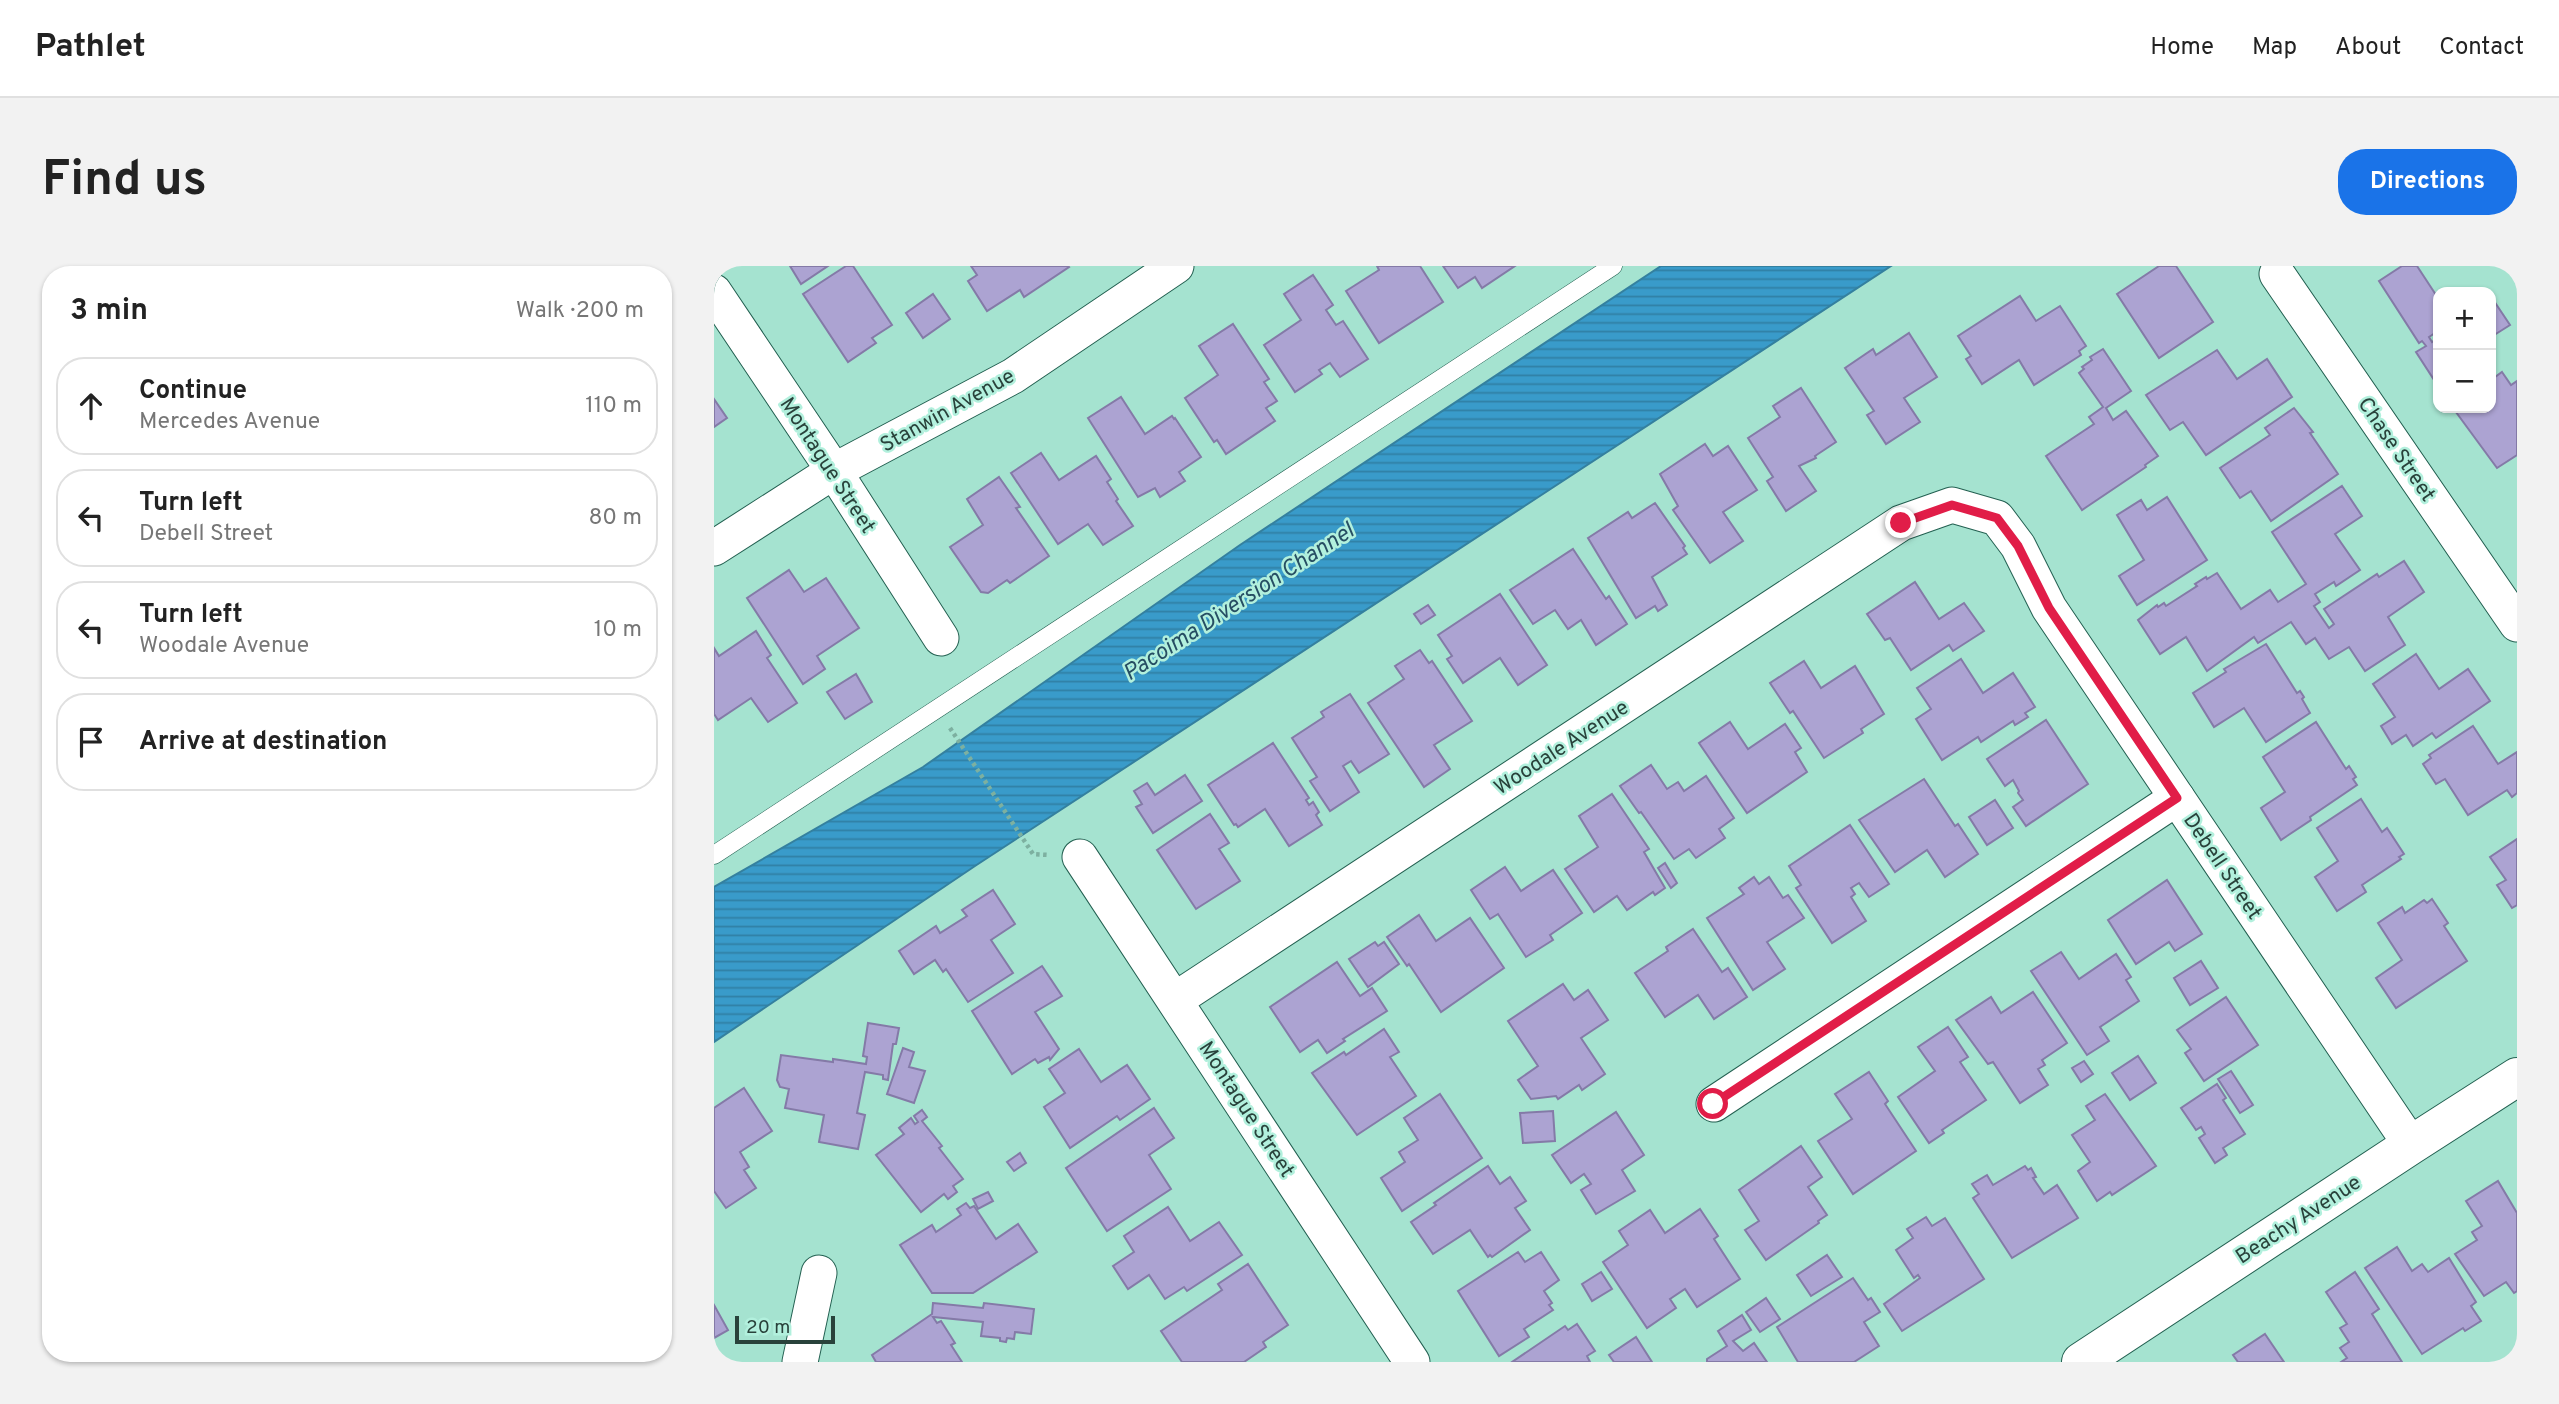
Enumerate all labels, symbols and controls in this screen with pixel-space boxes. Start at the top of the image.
text: Pathlet [35,27,146,69]
text: Home [2150,33,2214,63]
text: Map [2252,33,2297,63]
text: About [2335,33,2401,63]
text: Contact [2439,33,2524,63]
button: Directions [2338,149,2517,215]
text: Find us [42,151,207,213]
map controls [2433,287,2496,413]
button: + [2433,287,2496,350]
text: 3 min [70,293,148,330]
text: Walk · 200 m [516,297,644,326]
button: − [2433,350,2496,413]
street label: Stanwin Avenue [876,363,1020,459]
text: Continue [139,375,247,408]
icon: ahead [72,387,110,425]
text: 110 m [585,392,642,421]
street label: Chase Street [2351,392,2441,507]
street label: Montague Street [773,393,881,539]
text: Mercedes Avenue [139,408,320,437]
text: Turn left [139,487,243,520]
icon: left [72,499,110,537]
text: 80 m [589,504,642,533]
route end [1885,507,1916,538]
water label: Pacoima Diversion Channel [1118,517,1361,689]
text: Debell Street [139,520,273,549]
text: Turn left [139,599,243,632]
icon: left [72,611,110,649]
text: 10 m [594,616,642,645]
text: Woodale Avenue [139,632,309,661]
street label: Woodale Avenue [1489,695,1634,802]
icon: arrive [72,723,110,761]
text: Arrive at destination [139,726,387,759]
street label: Debell Street [2176,808,2267,925]
street label: Montague Street [1192,1037,1300,1183]
route start [1697,1088,1728,1119]
street label: Beachy Avenue [2231,1170,2367,1271]
scale bar [735,1313,835,1345]
text: 20 m [746,1316,790,1340]

